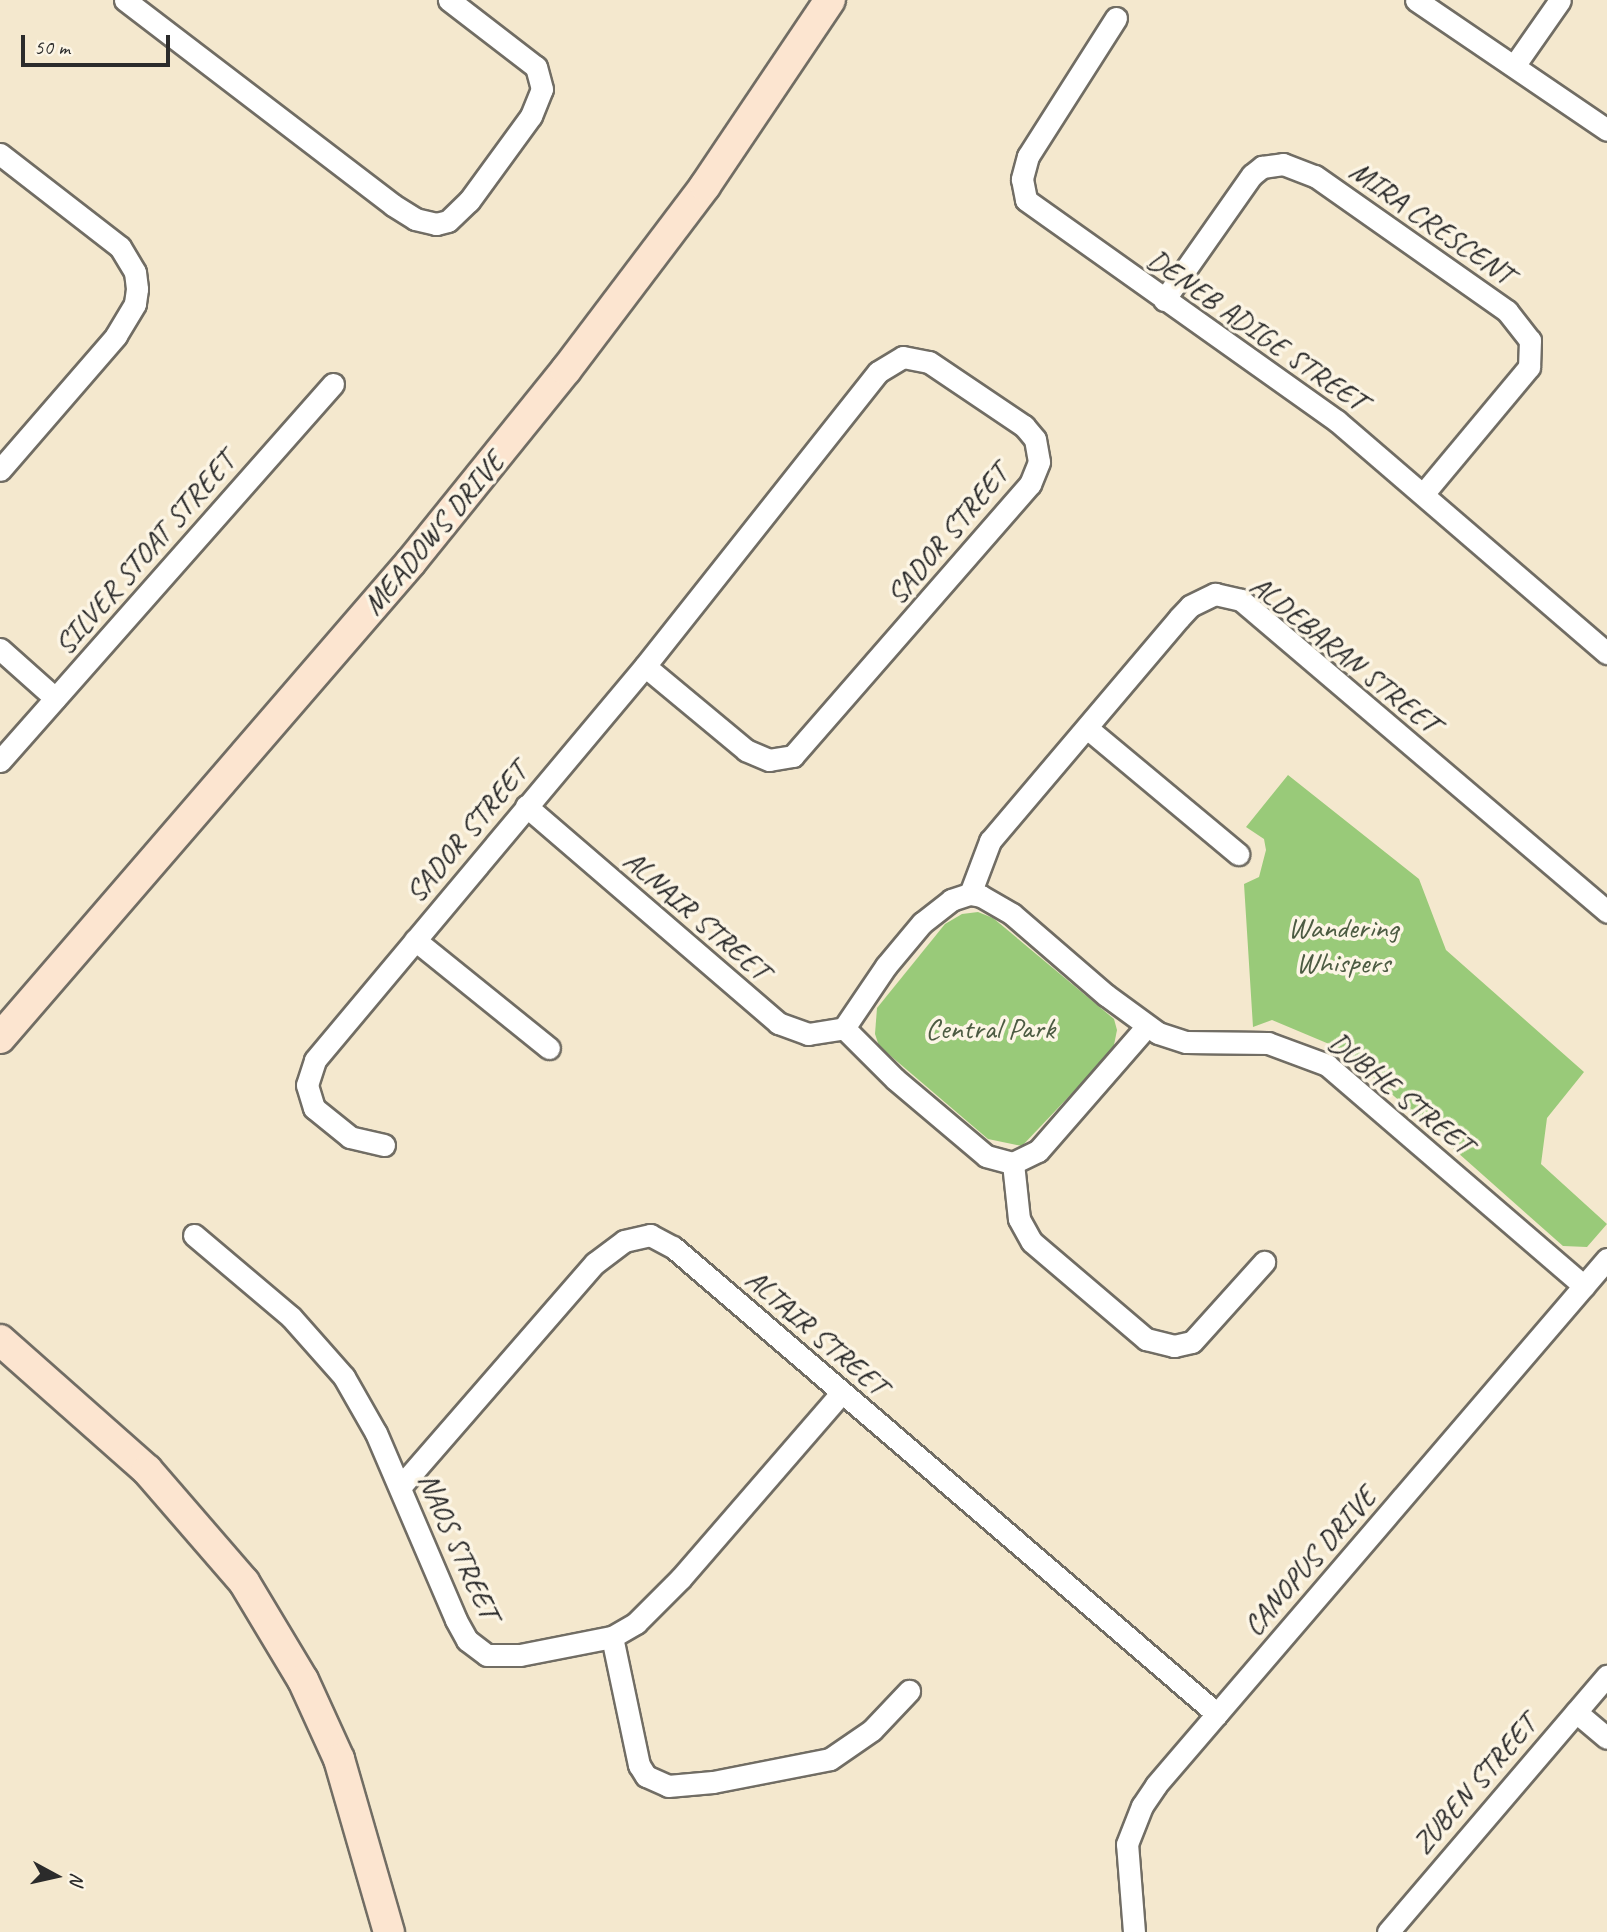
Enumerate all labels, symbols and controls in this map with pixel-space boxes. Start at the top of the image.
scale bar [24,21,173,65]
text: 50 m [34,34,70,60]
street label: MIRA CRESCENT [1344,153,1520,291]
street label: DENEB ADIGE STREET [1140,241,1374,419]
street label: SILVER STOAT STREET [46,444,242,662]
street label: MEADOWS DRIVE [354,444,512,622]
street label: SADOR STREET [878,456,1016,612]
street label: ALDEBARAN STREET [1243,567,1447,741]
street label: SADOR STREET [397,754,535,910]
street label: ALNAIR STREET [617,842,777,988]
park label: Wandering Whispers [1288,909,1398,979]
park label: Central Park [925,1010,1055,1046]
street label: DUBHE STREET [1321,1024,1481,1162]
street label: ALTAIR STREET [739,1261,895,1403]
street label: NAOS STREET [411,1467,507,1625]
street label: CANOPUS DRIVE [1235,1479,1383,1643]
street label: ZUBEN STREET [1404,1707,1544,1861]
north arrow [21,1841,91,1911]
text: N [64,1871,89,1886]

